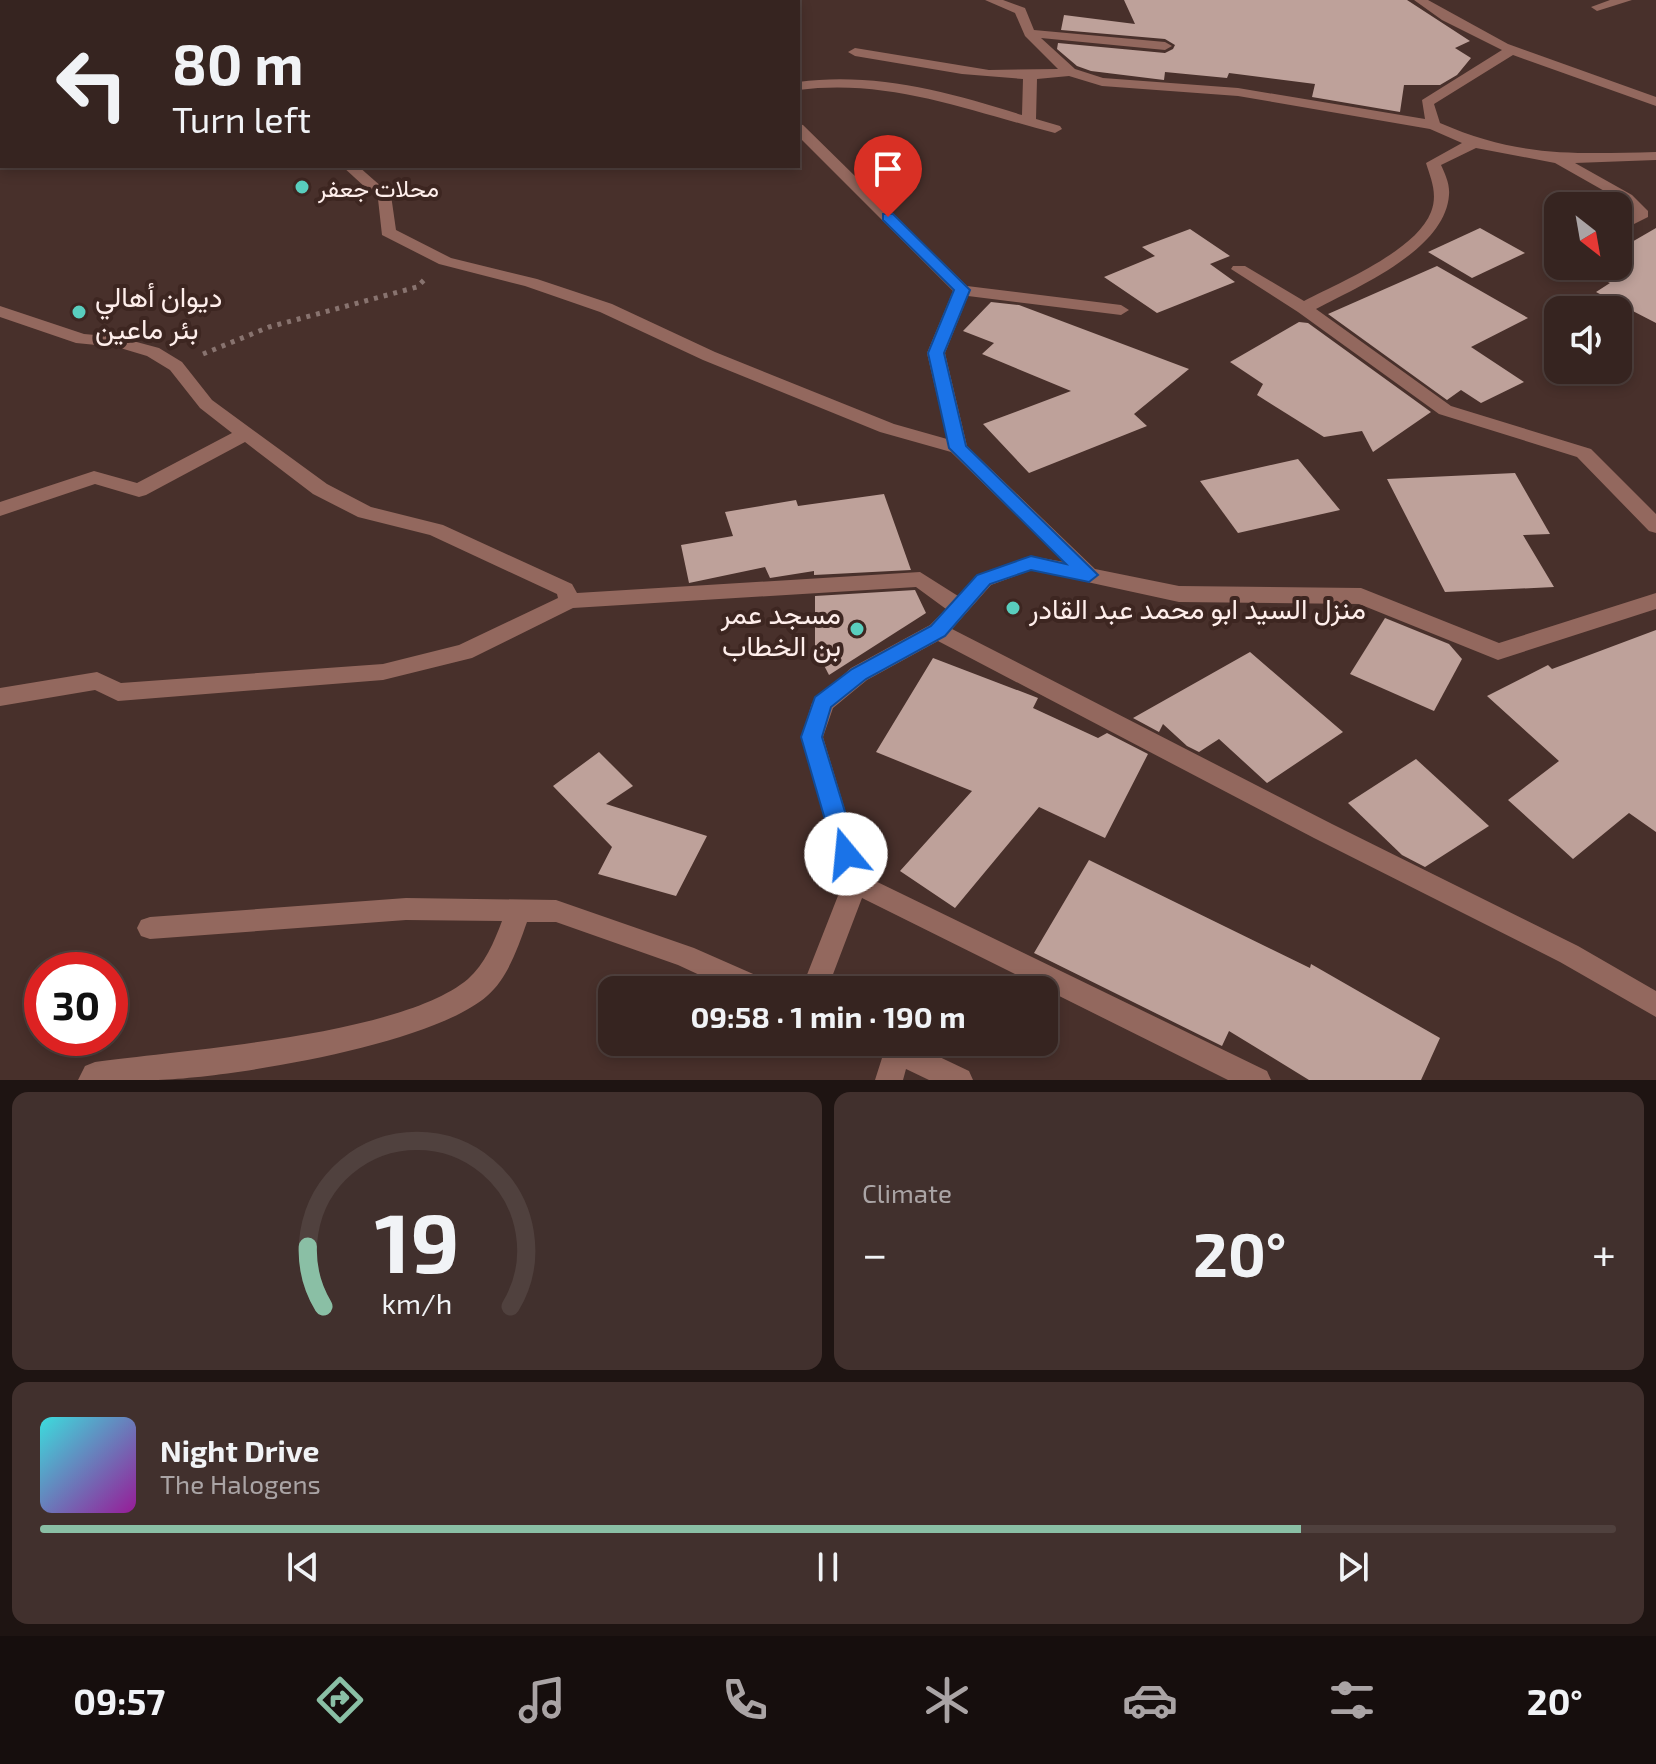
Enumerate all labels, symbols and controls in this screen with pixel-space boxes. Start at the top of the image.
text: 80 m [172,29,304,96]
icon: left [40,32,144,136]
text: Turn left [172,97,311,140]
pin [854,135,922,217]
icon: arrive [866,147,910,191]
place label: محلات جعفر [317,173,439,204]
marker: محلات جعفر [293,178,311,196]
north arrow [1544,192,1632,280]
map controls [1544,192,1632,384]
place label: ديوان أهالي بئر ماعين [95,279,222,347]
button: sound [1544,296,1632,384]
marker: ديوان أهالي بئر ماعين [70,303,88,321]
place label: منزل السيد ابو محمد عبد القادر [1028,591,1366,627]
place label: مسجد عمر بن الخطاب [720,596,841,663]
marker: منزل السيد ابو محمد عبد القادر [1004,599,1022,617]
marker: مسجد عمر بن الخطاب [848,620,866,638]
position arrow [804,812,888,896]
speed limit sign: 30 [24,952,128,1056]
text: 09:58 · 1 min · 190 m [690,998,966,1034]
text: Climate [862,1177,952,1208]
text: 19 [374,1190,460,1290]
text: 20° [1193,1217,1286,1289]
text: − [862,1226,888,1279]
text: + [1592,1226,1616,1279]
text: km/h [382,1285,452,1320]
text: Night Drive [160,1432,319,1468]
text: The Halogens [160,1468,321,1499]
icon: previous [281,1545,325,1589]
icon: pause [806,1545,850,1589]
icon: next [1331,1545,1375,1589]
icon: directions [312,1672,368,1728]
icon: music [514,1672,570,1728]
icon: phone [717,1672,773,1728]
icon: climate [919,1672,975,1728]
icon: car [1122,1672,1178,1728]
icon: filters [1324,1672,1380,1728]
text: 09:57 [73,1679,165,1722]
text: 20° [1527,1679,1583,1722]

